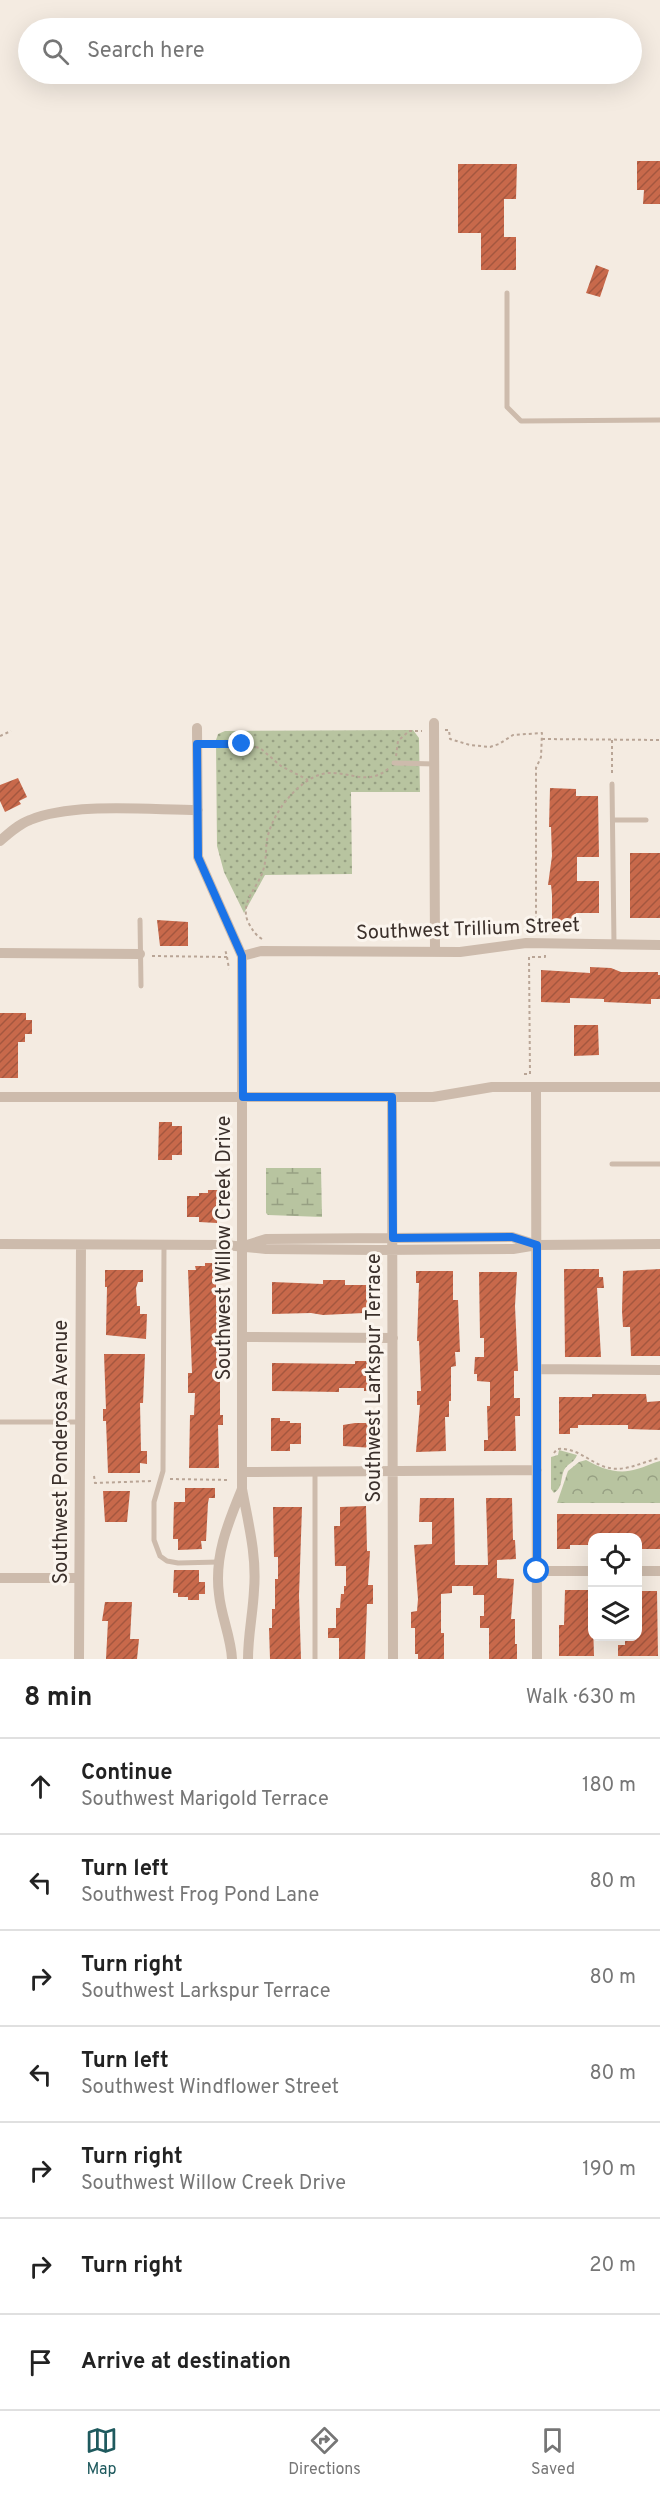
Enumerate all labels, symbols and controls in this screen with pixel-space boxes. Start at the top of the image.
search box [18,18,642,84]
icon: search [39,35,72,68]
text: Search here [87,38,205,65]
route end [228,730,254,756]
street label: Southwest Trillium Street [356,913,580,947]
street label: Southwest Willow Creek Drive [212,1115,238,1381]
street label: Southwest Larkspur Terrace [362,1253,388,1503]
street label: Southwest Ponderosa Avenue [49,1320,75,1584]
map controls [588,1533,642,1641]
button: locate [588,1533,642,1587]
route start [523,1557,549,1583]
button: layers [588,1587,642,1641]
text: 8 min [24,1682,92,1715]
text: Walk · 630 m [526,1685,636,1711]
text: Continue [81,1760,172,1787]
icon: ahead [24,1770,57,1803]
text: 180 m [582,1773,636,1799]
text: Southwest Marigold Terrace [81,1787,329,1813]
text: Turn left [81,1856,169,1883]
icon: left [24,1866,57,1899]
text: 80 m [590,1869,636,1895]
text: Southwest Frog Pond Lane [81,1883,319,1909]
text: Turn right [81,1952,183,1979]
icon: right [24,1962,57,1995]
text: 80 m [590,1965,636,1991]
text: Southwest Larkspur Terrace [81,1979,331,2005]
text: Turn left [81,2048,169,2075]
icon: left [24,2058,57,2091]
text: 80 m [590,2061,636,2087]
text: Southwest Windflower Street [81,2075,339,2101]
text: Turn right [81,2144,183,2171]
icon: right [24,2154,57,2187]
text: 190 m [582,2157,636,2183]
text: Southwest Willow Creek Drive [81,2171,346,2197]
icon: right [24,2250,57,2283]
text: Turn right [81,2253,183,2280]
text: 20 m [589,2253,636,2279]
icon: arrive [24,2346,57,2379]
text: Arrive at destination [81,2349,291,2376]
tab: Map [85,2424,118,2480]
tab: Directions [288,2424,361,2480]
tab: Saved [531,2424,575,2480]

